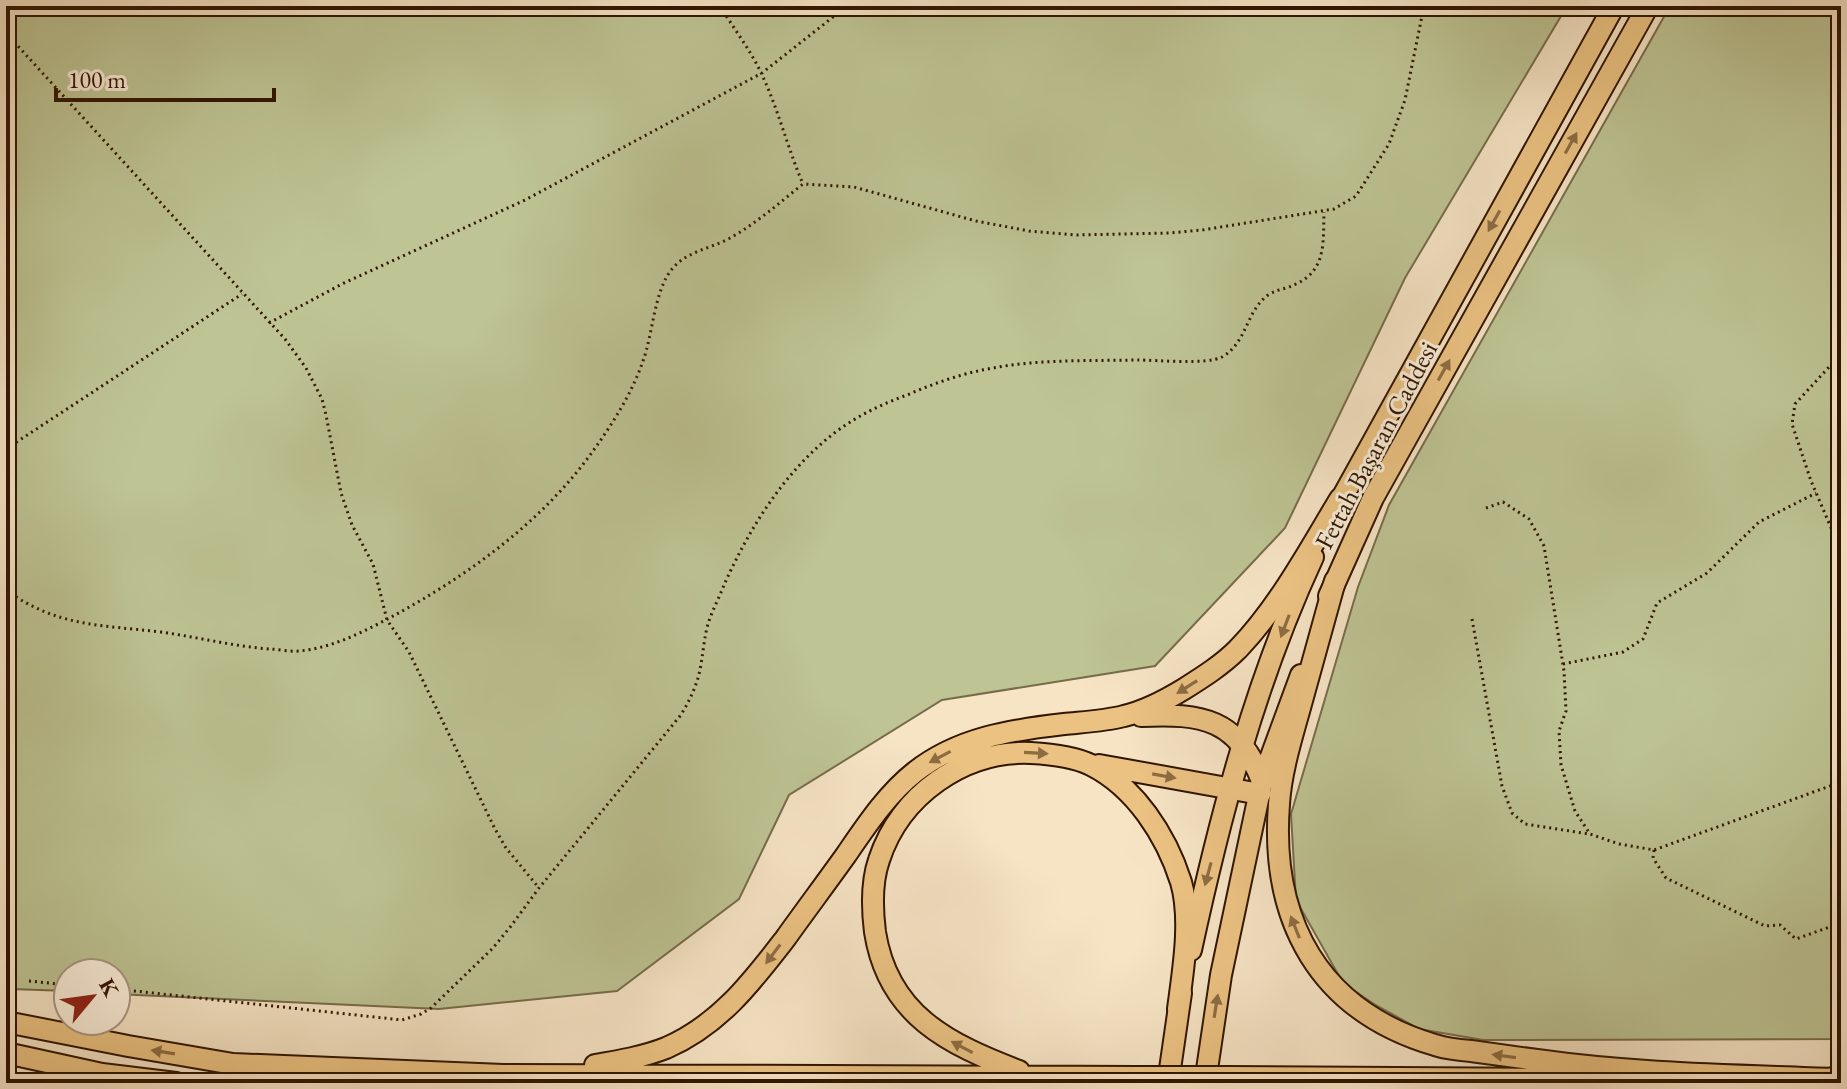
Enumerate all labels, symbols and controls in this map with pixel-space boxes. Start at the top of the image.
scale bar [56,52,274,102]
text: 100 m [68,64,126,95]
one-way arrow [1565,132,1578,155]
one-way arrow [1487,210,1501,232]
street label: Fettah Başaran Caddesi [1307,335,1445,555]
one-way arrow [1437,359,1451,381]
one-way arrow [1278,614,1291,638]
one-way arrow [1176,680,1198,694]
one-way arrow [1024,747,1049,760]
one-way arrow [928,750,951,763]
one-way arrow [1152,771,1177,783]
one-way arrow [1201,861,1213,886]
one-way arrow [1288,915,1301,939]
one-way arrow [766,943,782,964]
north arrow [52,957,132,1037]
text: K [92,973,126,1002]
one-way arrow [1210,993,1223,1018]
one-way arrow [951,1040,973,1054]
one-way arrow [151,1046,176,1058]
one-way arrow [1491,1049,1516,1062]

